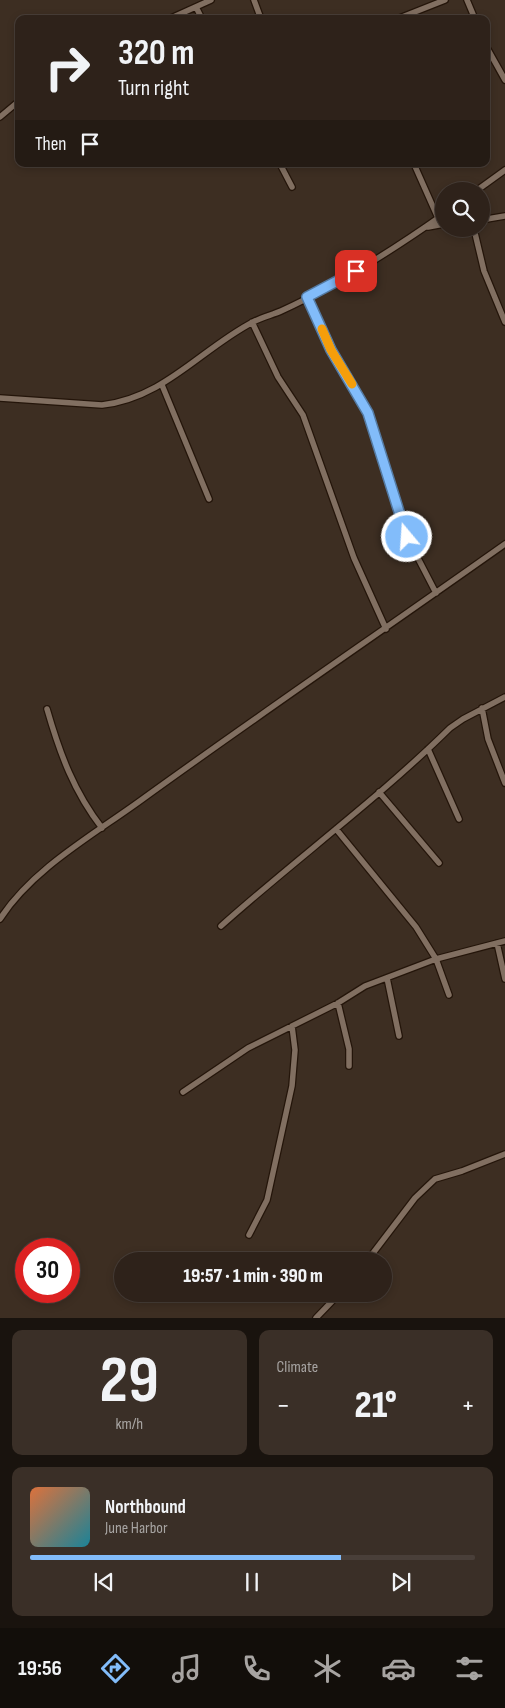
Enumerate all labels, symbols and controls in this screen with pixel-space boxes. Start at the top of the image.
text: 320 m [118,32,194,75]
icon: right [35,35,100,100]
text: Turn right [118,75,189,102]
icon: arrive [76,130,104,158]
text: Then [35,133,66,156]
map controls [435,182,490,237]
button: search [435,182,490,237]
pin [335,250,377,292]
icon: arrive [342,257,370,285]
position arrow [380,510,432,562]
speed limit sign: 30 [15,1238,80,1303]
text: 19:57 · 1 min · 390 m [183,1265,323,1288]
text: 29 [100,1343,159,1421]
text: Climate [277,1358,318,1377]
text: 21° [355,1383,397,1428]
text: − [277,1389,290,1422]
text: + [461,1389,475,1422]
text: km/h [115,1415,143,1434]
text: Northbound [105,1496,186,1519]
text: June Harbor [105,1519,168,1538]
icon: previous [90,1568,118,1596]
icon: pause [238,1568,266,1596]
icon: next [387,1568,415,1596]
icon: directions [98,1651,133,1686]
icon: music [169,1651,204,1686]
icon: phone [239,1651,274,1686]
icon: climate [310,1651,345,1686]
icon: car [381,1651,416,1686]
icon: filters [452,1651,487,1686]
text: 19:56 [18,1655,62,1682]

